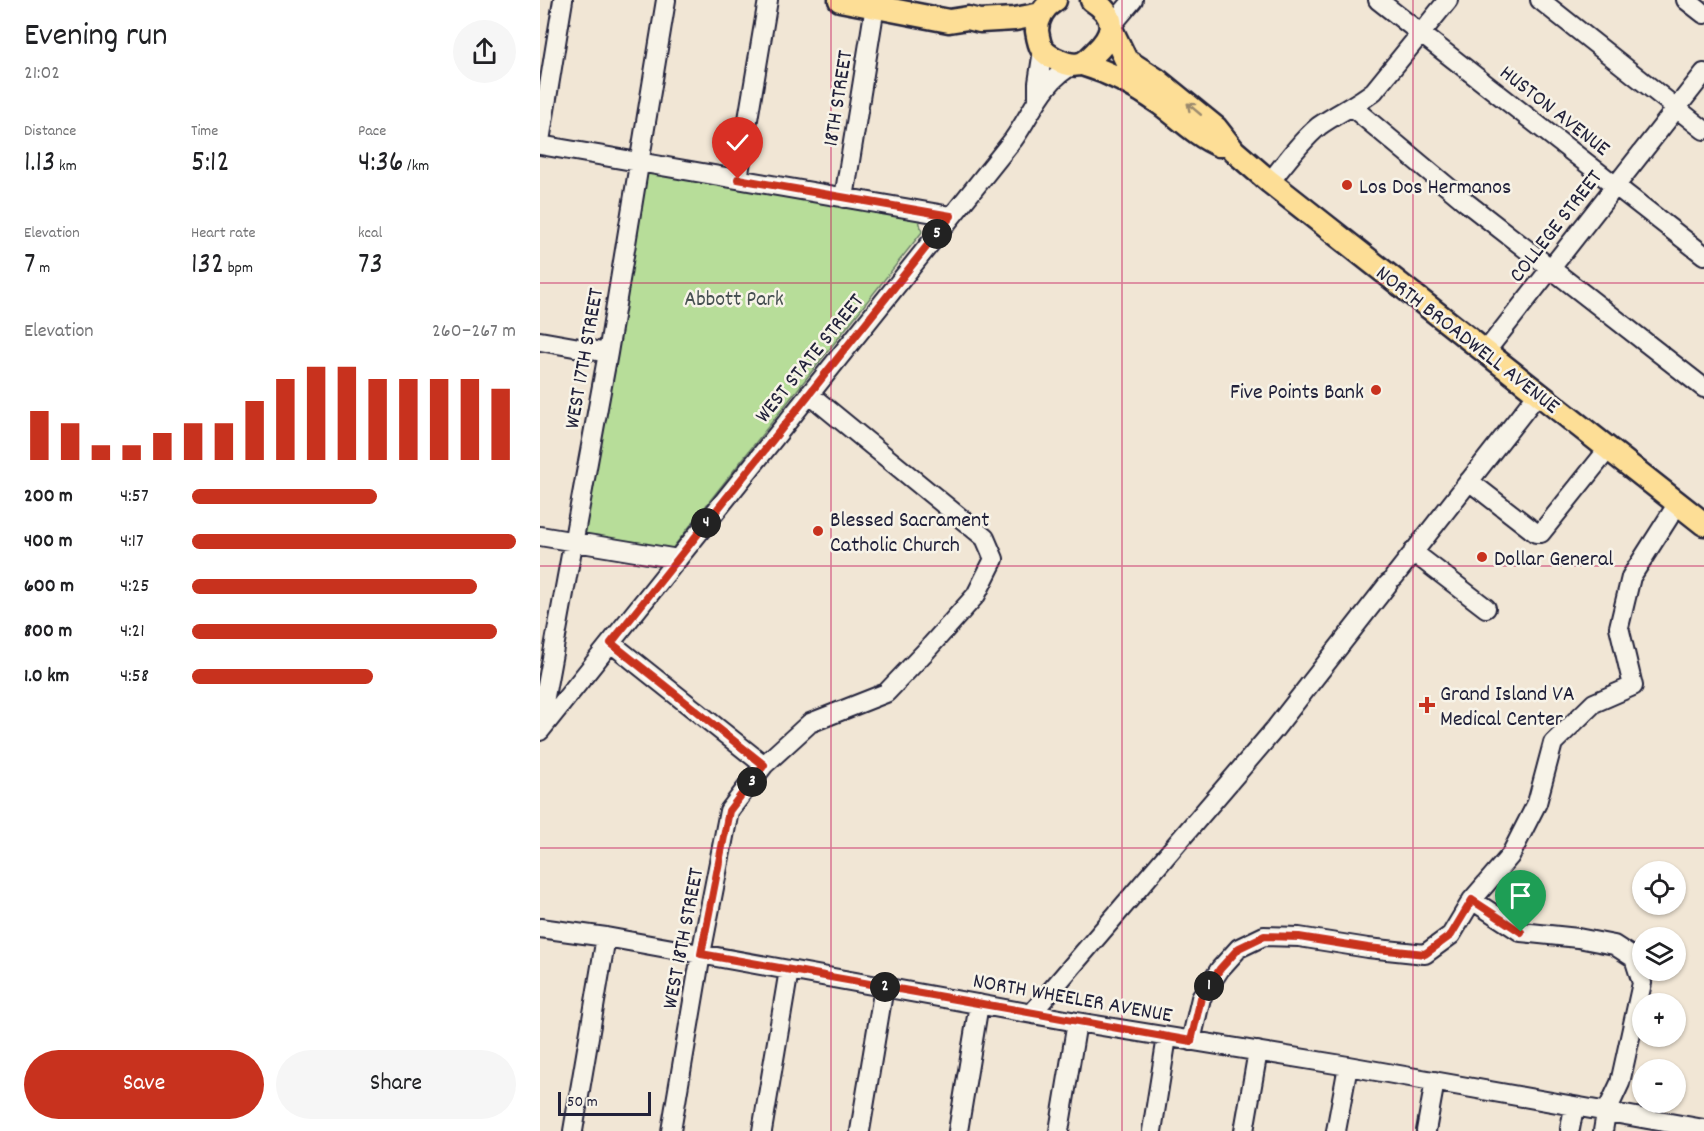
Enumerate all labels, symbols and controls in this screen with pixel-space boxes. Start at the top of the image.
text: Evening run [24,14,168,61]
button: share [453,20,516,83]
street label: 18TH STREET [817,48,862,149]
street label: HUSTON AVENUE [1492,59,1616,165]
text: 21:02 [24,60,60,88]
one-way arrow [1187,102,1202,116]
pin [712,117,763,179]
text: Distance [24,120,76,143]
text: Time [191,120,218,143]
text: Pace [358,120,386,143]
icon: check [721,126,754,159]
text: 1.13 [24,143,55,186]
text: 5:12 [191,143,230,186]
text: 4:36 [358,143,403,186]
text: km [55,155,77,178]
text: /km [403,155,429,178]
street label: COLLEGE STREET [1503,164,1611,290]
place label: Los Dos Hermanos [1359,173,1511,204]
marker: Los Dos Hermanos [1340,178,1354,192]
pin: 5 [922,219,952,249]
text: Elevation [24,222,80,245]
text: Heart rate [191,222,256,245]
text: kcal [358,222,382,245]
text: 5 [933,222,941,245]
text: 7 [24,245,36,288]
text: 132 [191,245,224,288]
text: 73 [358,245,383,288]
text: m [36,257,50,280]
text: bpm [224,257,253,280]
street label: NORTH BROADWELL AVENUE [1368,259,1565,423]
park label: Abbott Park [684,285,784,316]
street label: WEST 17TH STREET [558,286,613,431]
street label: WEST STATE STREET [749,288,873,431]
text: Elevation [24,318,94,346]
text: 260–267 m [432,318,516,346]
place label: Five Points Bank [1230,378,1364,409]
marker: Five Points Bank [1369,383,1383,397]
text: 200 m [24,483,73,511]
text: 4:57 [120,483,149,511]
place label: Blessed Sacrament Catholic Church [830,506,989,562]
pin: 4 [691,508,721,538]
text: 4 [703,511,709,534]
marker: Blessed Sacrament Catholic Church [811,524,825,538]
text: 400 m [24,528,72,556]
text: 4:17 [120,528,144,556]
place label: Dollar General [1494,545,1613,576]
marker: Dollar General [1475,550,1489,564]
text: 600 m [24,573,74,601]
text: 4:25 [120,573,150,601]
text: 800 m [24,618,72,646]
text: 4:21 [120,618,145,646]
text: 1.0 km [24,663,69,691]
text: 4:58 [120,663,149,691]
place label: Grand Island VA Medical Center [1440,680,1575,736]
marker: Grand Island VA Medical Center [1418,696,1436,714]
pin: 3 [737,767,767,797]
text: 3 [748,770,756,793]
map controls [1632,861,1686,1113]
button: locate [1632,861,1686,915]
street label: WEST 18TH STREET [656,865,713,1012]
pin [1495,870,1546,932]
icon: arrive [1504,879,1537,912]
button: layers [1632,927,1686,981]
street label: NORTH WHEELER AVENUE [970,967,1175,1032]
pin: 1 [1194,971,1224,1001]
pin: 2 [870,972,900,1002]
text: 1 [1207,974,1211,997]
text: 2 [882,975,889,998]
button: + [1632,993,1686,1047]
button: Save [24,1050,264,1119]
button: Share [276,1050,516,1119]
button: − [1632,1059,1686,1113]
scale bar [558,1089,651,1116]
text: 50 m [567,1091,598,1114]

